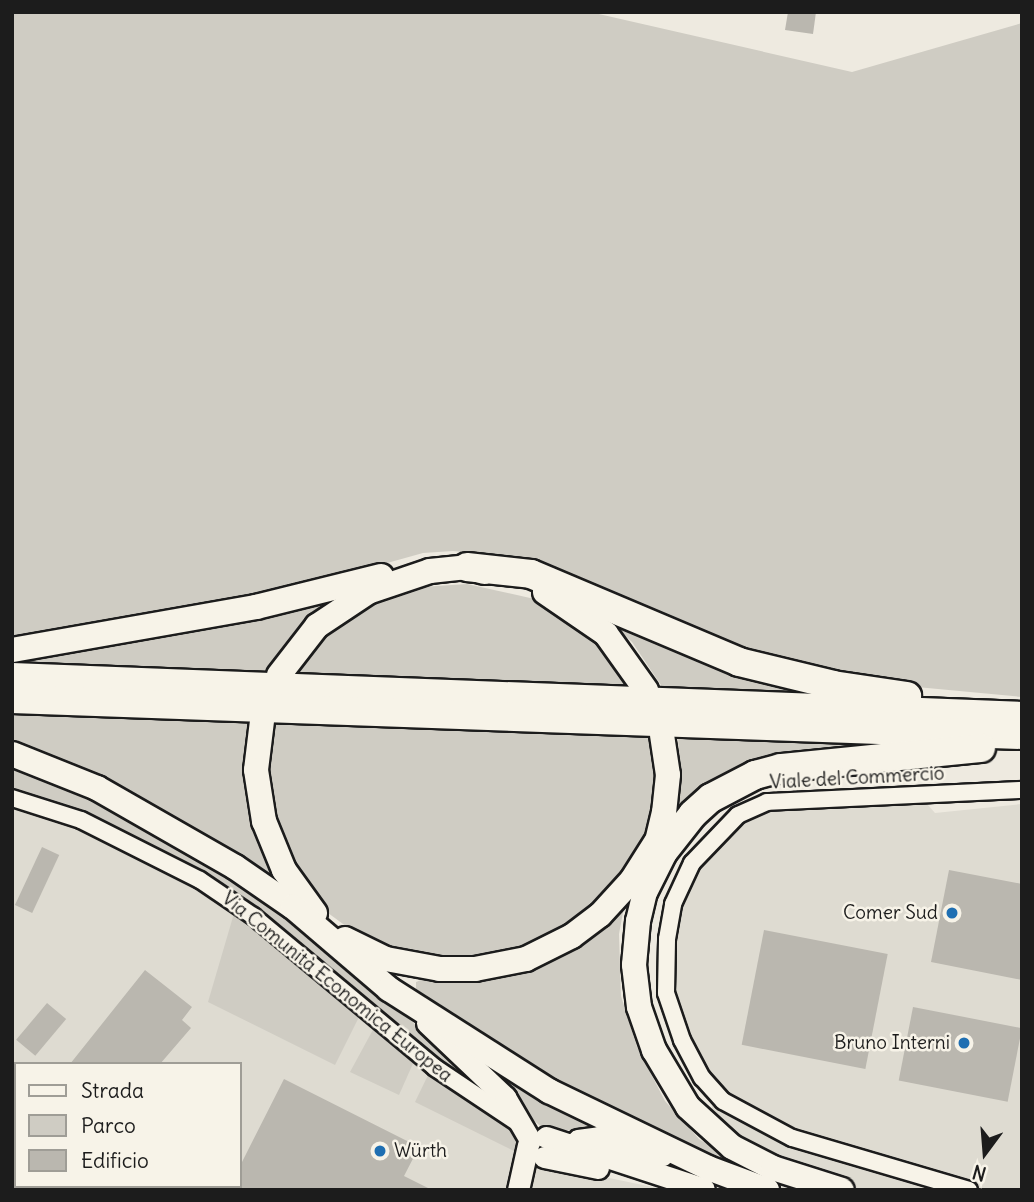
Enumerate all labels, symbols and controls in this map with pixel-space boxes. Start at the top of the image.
street label: Viale del Commercio [769,762,945,794]
street label: Via Comunità Economica Europea [217,887,457,1087]
place label: Comer Sud [843,902,938,924]
marker: Comer Sud [944,905,960,921]
place label: Bruno Interni [834,1032,950,1054]
marker: Bruno Interni [956,1035,972,1051]
legend [14,1062,242,1188]
text: Strada [81,1077,144,1104]
text: Parco [81,1112,136,1139]
north arrow [950,1118,1020,1188]
place label: Würth [394,1140,447,1162]
marker: Würth [372,1143,388,1159]
text: Edificio [81,1147,149,1174]
text: N [970,1160,989,1187]

